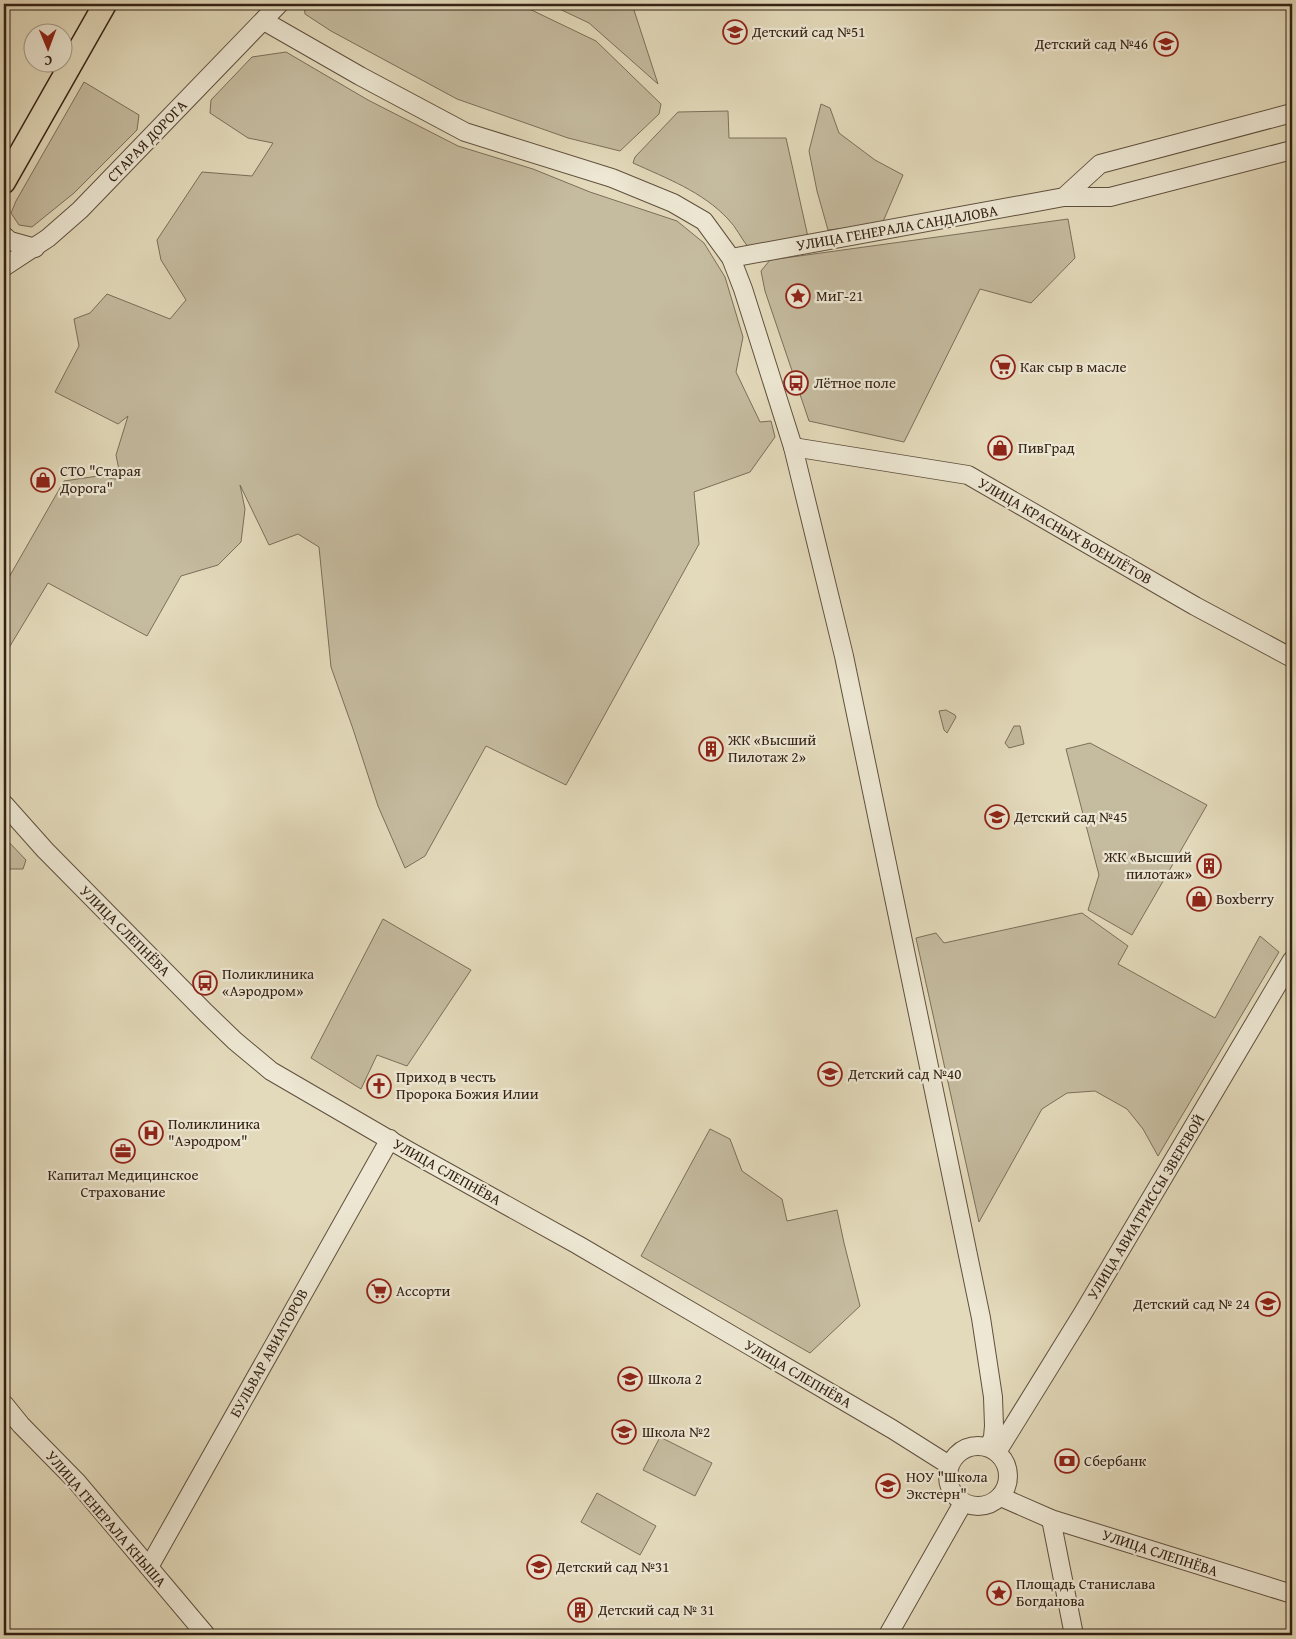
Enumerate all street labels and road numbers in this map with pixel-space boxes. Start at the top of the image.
street label: СТАРАЯ ДОРОГА [102,95,191,186]
street label: УЛИЦА ГЕНЕРАЛА САНДАЛОВА [794,199,999,256]
street label: УЛИЦА КРАСНЫХ ВОЕНЛЁТОВ [974,472,1156,589]
street label: УЛИЦА СЛЕПНЁВА [75,880,176,981]
street label: УЛИЦА АВИАТРИССЫ ЗВЕРЕВОЙ [1082,1110,1209,1303]
street label: УЛИЦА СЛЕПНЁВА [389,1133,505,1210]
street label: БУЛЬВАР АВИАТОРОВ [224,1284,313,1421]
street label: УЛИЦА СЛЕПНЁВА [741,1334,856,1413]
street label: УЛИЦА ГЕНЕРАЛА КНЫША [41,1446,172,1592]
street label: УЛИЦА СЛЕПНЁВА [1099,1524,1221,1581]

